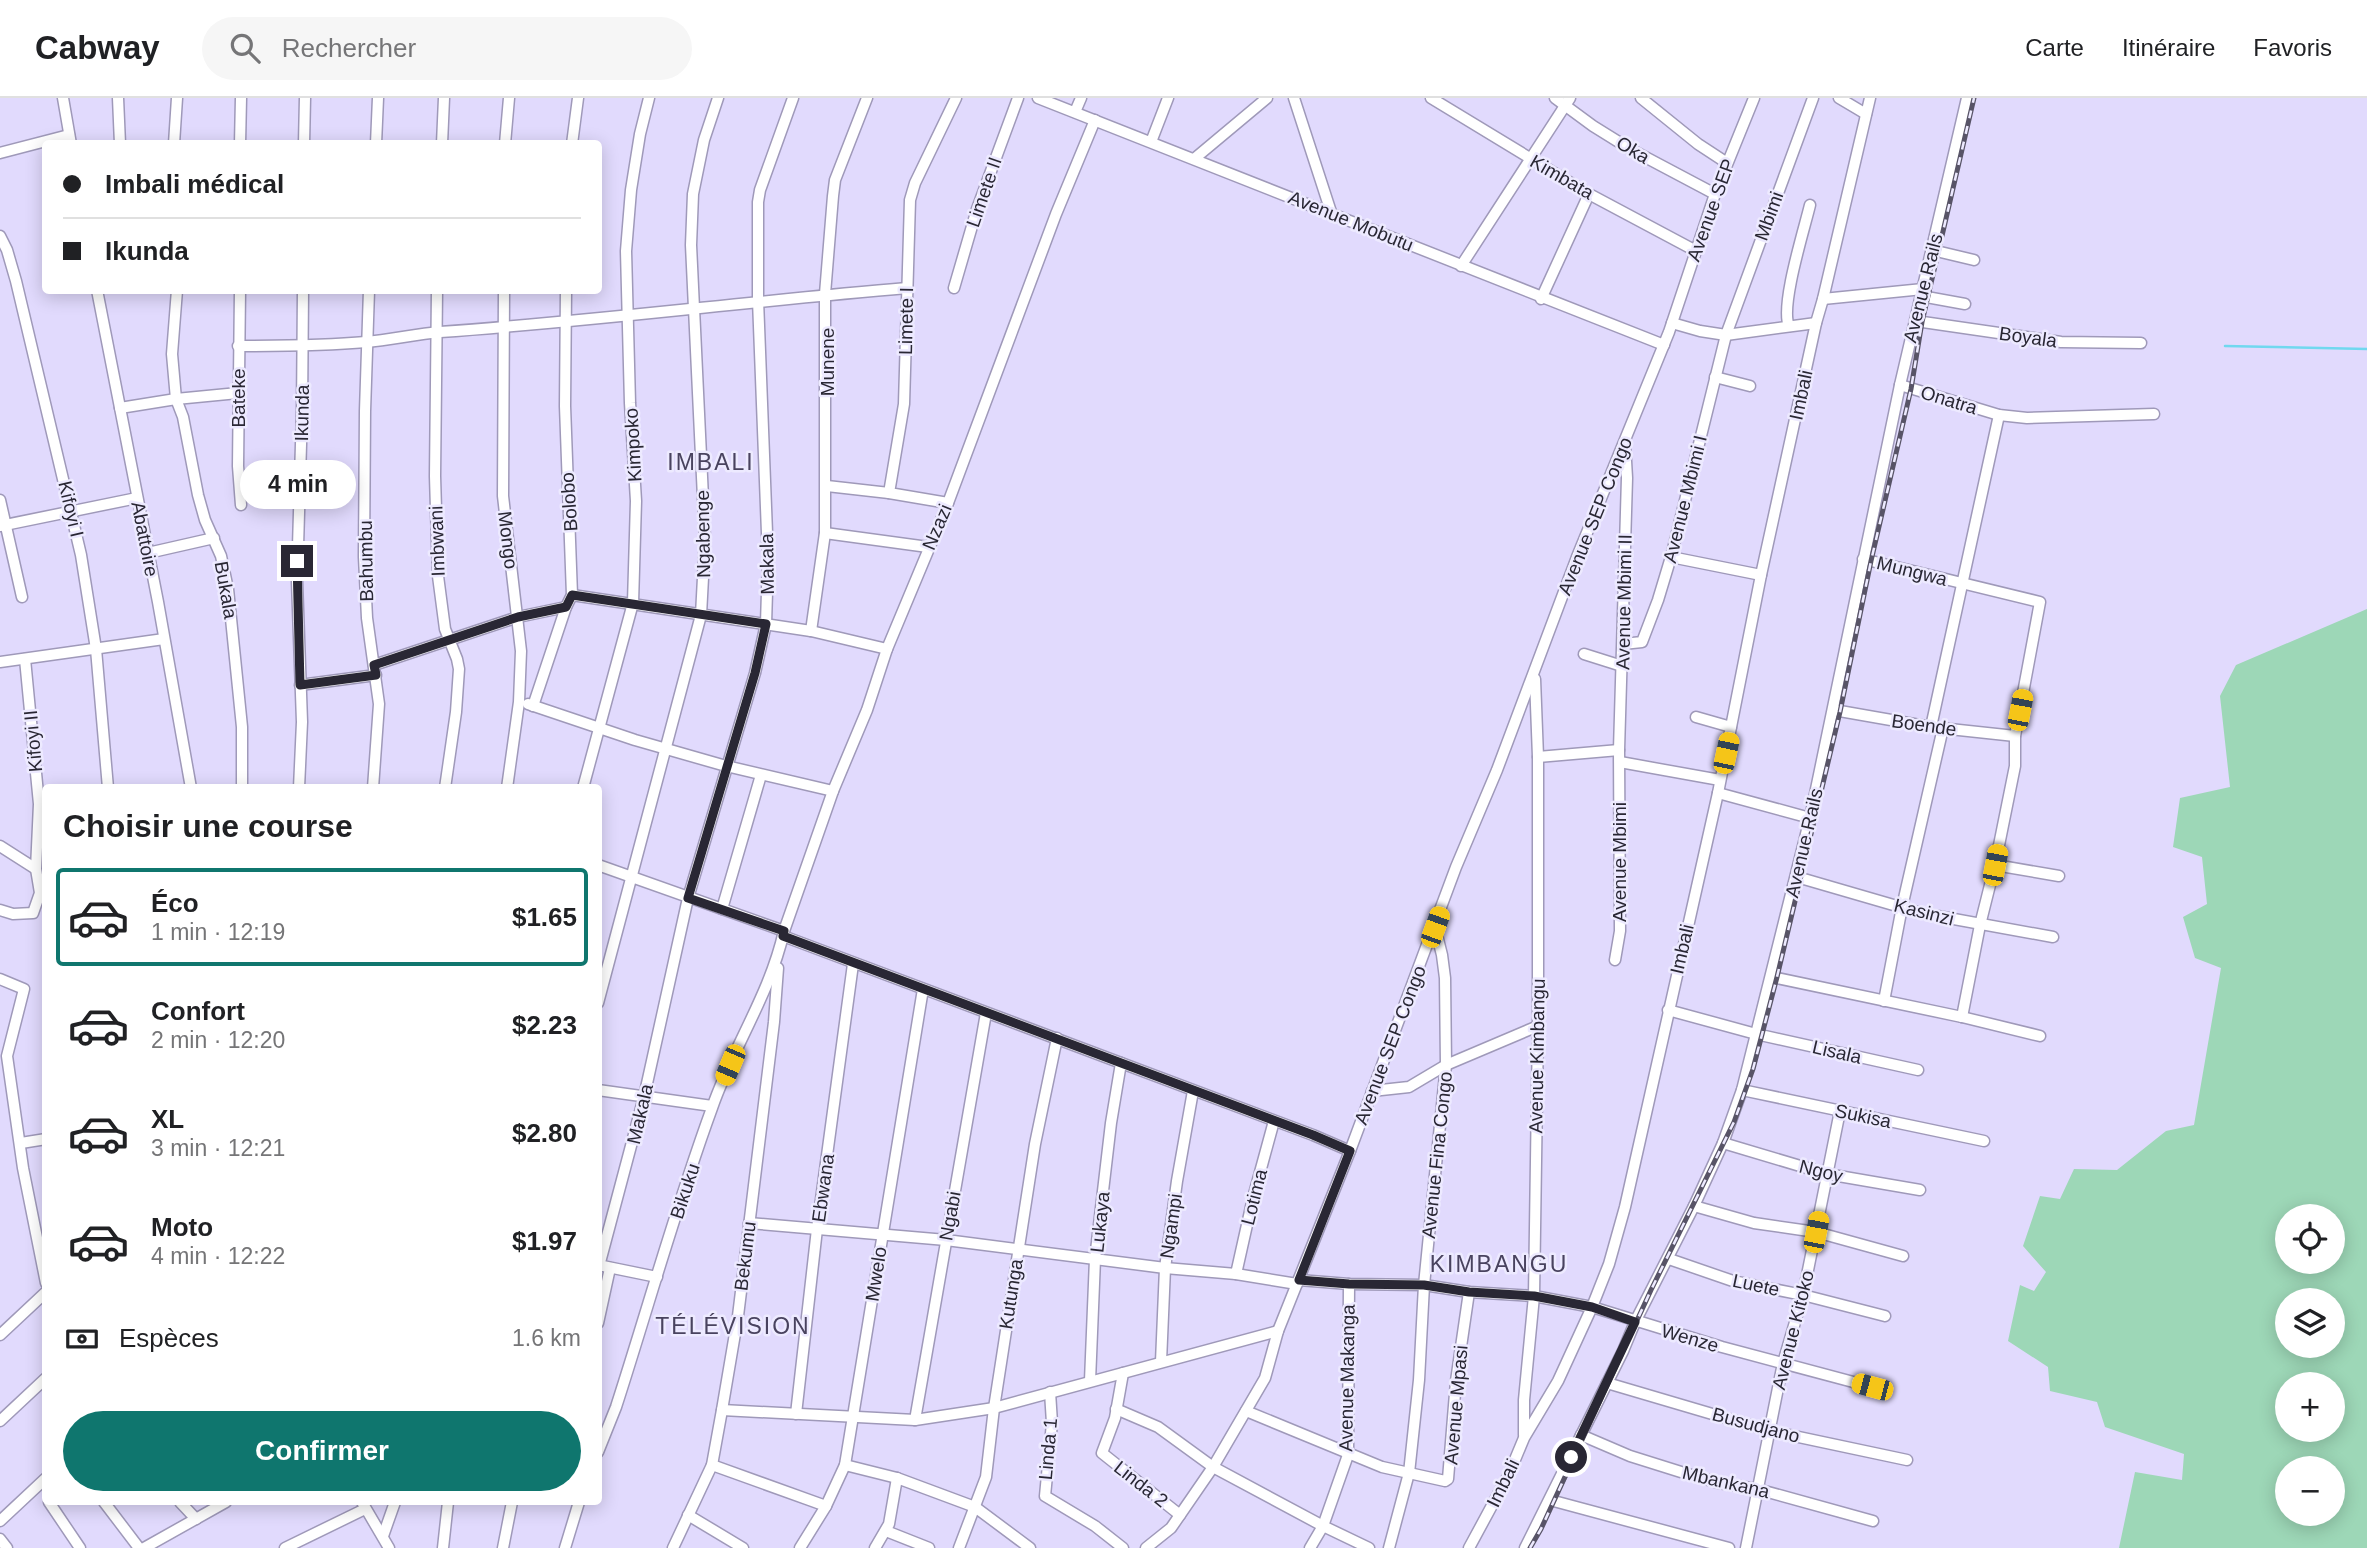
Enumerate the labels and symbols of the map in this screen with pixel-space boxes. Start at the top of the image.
street label: Oka [1613,132,1654,168]
street label: Kimbata [1527,150,1598,204]
street label: Limete II [962,154,1006,230]
street label: Avenue SEP [1683,156,1739,264]
street label: Avenue Mobutu [1286,186,1416,256]
street label: Mbimi [1750,189,1788,243]
street label: Avenue Rails [1899,231,1947,345]
street label: Limete I [895,287,917,355]
street label: Boyala [1998,323,2059,351]
street label: Munene [817,328,838,396]
street label: Bateke [228,368,249,428]
street label: Imbali [1785,368,1817,422]
street label: Onatra [1918,381,1980,419]
street label: Ikunda [291,384,313,442]
street label: Kimpoko [621,408,645,482]
street label: Avenue Mbimi I [1659,433,1711,565]
street label: Avenue SEP Congo [1554,434,1636,598]
district label: IMBALI [667,449,755,475]
callout: 4 min [239,460,355,508]
street label: Bolobo [556,472,582,532]
street label: Kifoyi I [54,479,88,539]
street label: Ngabenge [692,490,714,578]
street label: Abattoire [127,500,163,578]
street label: Nzazi [918,501,956,553]
street label: Imbwani [425,505,449,577]
street label: Mongo [494,510,522,570]
street label: Bahumbu [355,520,377,602]
street label: Makala [756,533,778,595]
street label: Avenue Mbimi II [1612,534,1636,670]
route end [281,545,313,577]
street label: Mungwa [1875,552,1950,590]
street label: Bukala [211,560,241,621]
car [2006,687,2035,733]
street label: Kifoyi II [20,709,46,773]
street label: Boende [1890,710,1958,740]
car [1712,730,1741,776]
street label: Avenue Rails [1781,786,1827,900]
street label: Avenue Mbimi [1609,802,1630,922]
car [1981,842,2010,888]
street label: Kasinzi [1892,894,1956,930]
car [1418,904,1453,950]
street label: Imbali [1666,922,1698,976]
street label: Avenue SEP Congo [1350,963,1430,1127]
street label: Avenue Kimbangu [1525,978,1549,1134]
street label: Lisala [1810,1036,1864,1068]
car [713,1042,748,1088]
street label: Avenue Fina Congo [1418,1071,1456,1239]
street label: Makala [623,1081,657,1146]
street label: Sukisa [1833,1100,1893,1132]
street label: Ebwana [808,1152,838,1223]
street label: Ngoy [1797,1155,1846,1187]
street label: Bikuku [666,1161,704,1221]
street label: Lotima [1237,1166,1271,1227]
street label: Ngabi [935,1190,965,1242]
street label: Lukaya [1086,1190,1114,1254]
street label: Ngampi [1156,1192,1186,1260]
car [1802,1209,1831,1255]
street label: Bekumu [730,1220,760,1292]
street label: Mwelo [861,1245,891,1303]
district label: KIMBANGU [1430,1251,1568,1277]
street label: Kutunga [995,1257,1027,1331]
street label: Avenue Kitoko [1768,1268,1818,1392]
street label: Luete [1731,1270,1781,1300]
street label: Avenue Makanga [1335,1304,1359,1452]
district label: TÉLÉVISION [655,1313,811,1339]
street label: Wenze [1659,1320,1721,1356]
street label: Avenue Mpasi [1440,1344,1472,1466]
car [1849,1371,1896,1403]
street label: Busudjano [1710,1403,1802,1447]
street label: Linda 1 [1035,1417,1061,1481]
route start [1555,1441,1587,1473]
street label: Imbali [1482,1456,1524,1510]
street label: Linda 2 [1110,1457,1172,1511]
street label: Mbankana [1680,1462,1772,1502]

